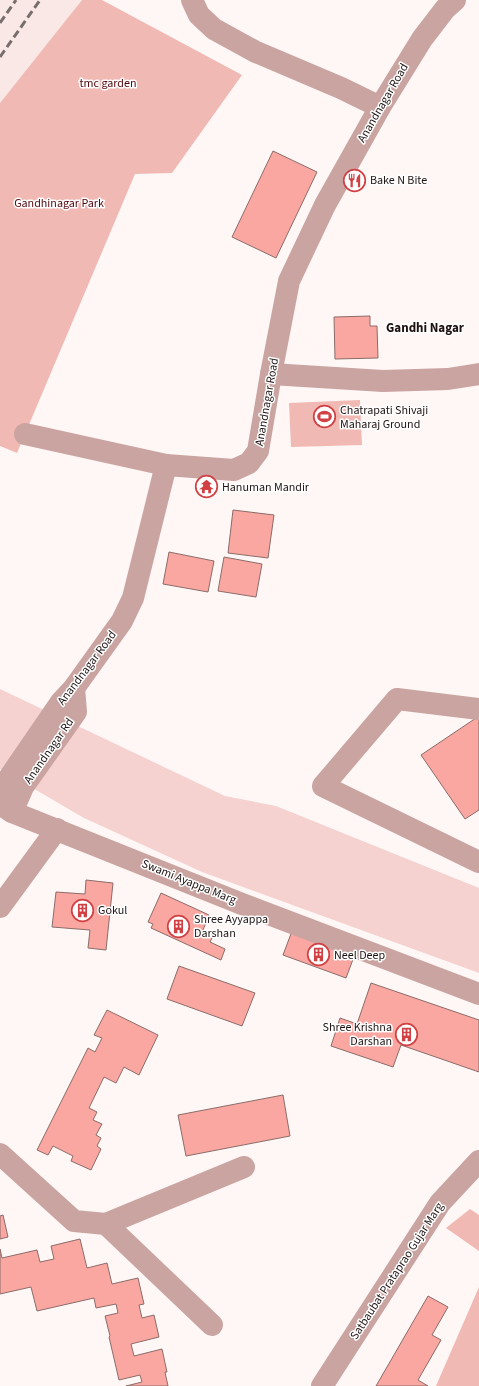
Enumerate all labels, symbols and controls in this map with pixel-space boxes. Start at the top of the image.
street label: Anandnagar Road [353,60,413,146]
park label: tmc garden [80,75,137,92]
restaurant icon: Bake N Bite [341,167,367,193]
place label: Bake N Bite [370,172,427,189]
park label: Gandhinagar Park [14,195,104,212]
district label: Gandhi Nagar [386,319,465,337]
street label: Anandnagar Road [251,357,283,447]
place label: Chatrapati Shivaji Maharaj Ground [340,402,428,433]
sports icon: Chatrapati Shivaji Maharaj Ground [312,404,338,430]
temple icon: Hanuman Mandir [193,474,219,500]
place label: Hanuman Mandir [222,479,310,496]
street label: Anandnagar Road [53,627,121,709]
street label: Anandnagar Rd [20,715,78,787]
street label: Swami Ayappa Marg [139,855,239,909]
building icon: Gokul [69,897,95,923]
place label: Gokul [98,902,127,919]
place label: Shree Ayyappa Darshan [194,911,268,942]
building icon: Shree Ayyappa Darshan [165,913,191,939]
building icon: Neel Deep [306,942,332,968]
place label: Neel Deep [334,947,385,964]
place label: Shree Krishna Darshan [322,1019,392,1050]
building icon: Shree Krishna Darshan [394,1021,420,1047]
street label: Satbaubat Prataprao Gujar Marg [346,1199,448,1343]

